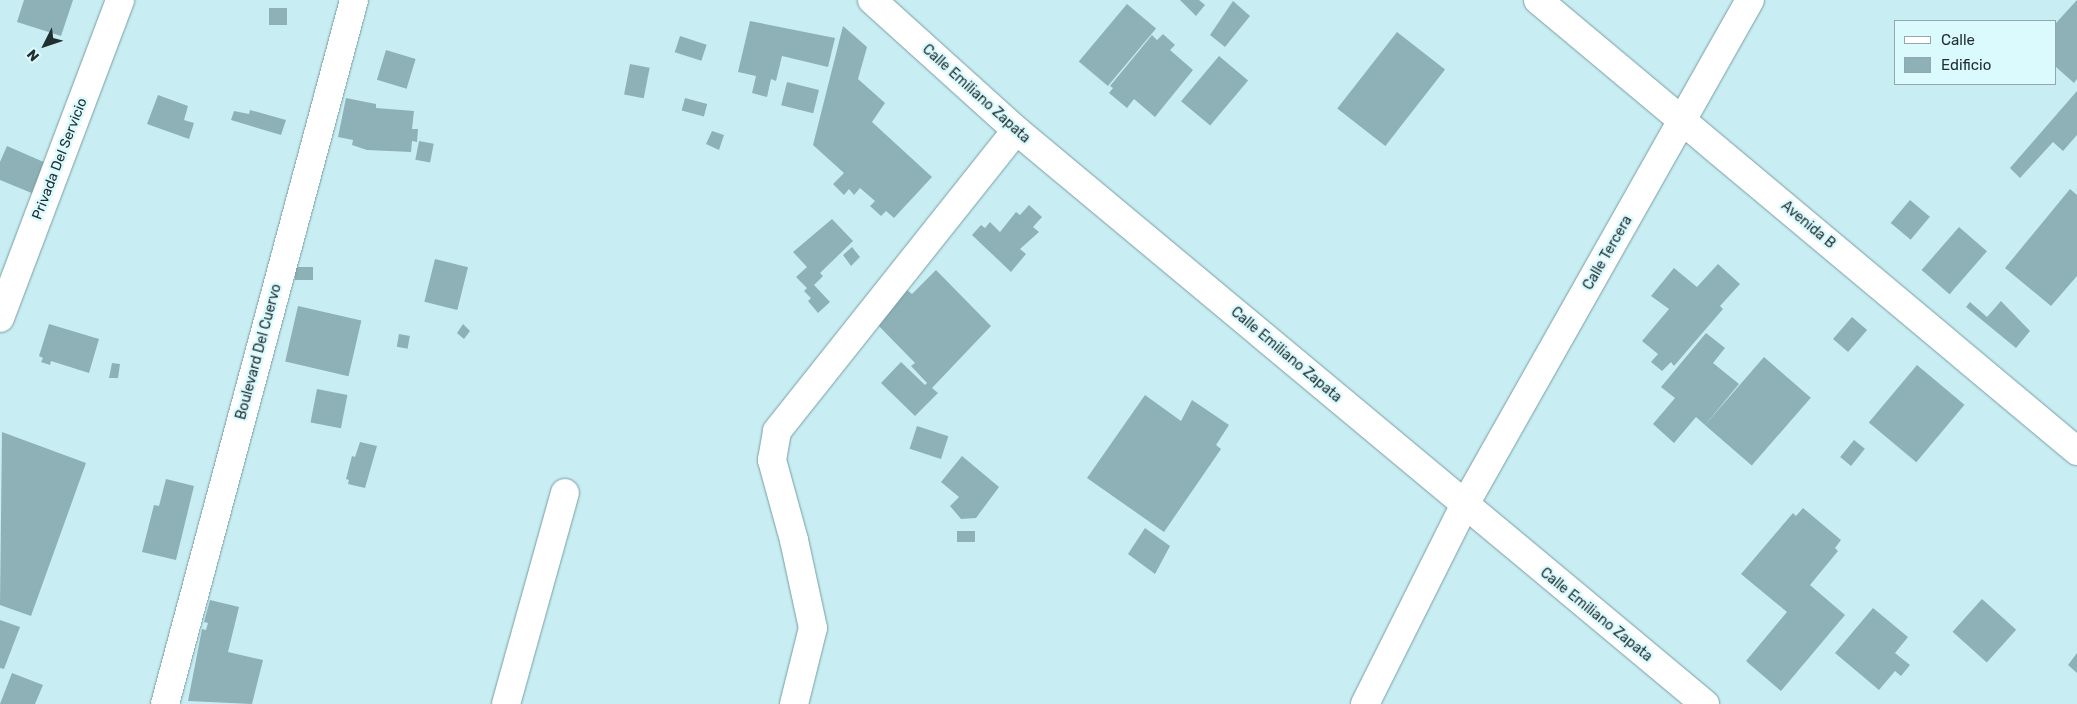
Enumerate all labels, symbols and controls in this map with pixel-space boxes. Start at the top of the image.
north arrow [20,20,70,70]
legend [1894,20,2057,85]
text: Calle [1941,31,1975,49]
street label: Calle Emiliano Zapata [919,41,1033,147]
text: N [24,46,43,65]
text: Edificio [1941,56,1991,74]
street label: Privada Del Servicio [29,96,91,222]
street label: Avenida B [1778,198,1838,252]
street label: Calle Tercera [1580,213,1636,293]
street label: Boulevard Del Cuervo [233,282,285,422]
street label: Calle Emiliano Zapata [1227,304,1345,406]
street label: Calle Emiliano Zapata [1537,565,1655,665]

